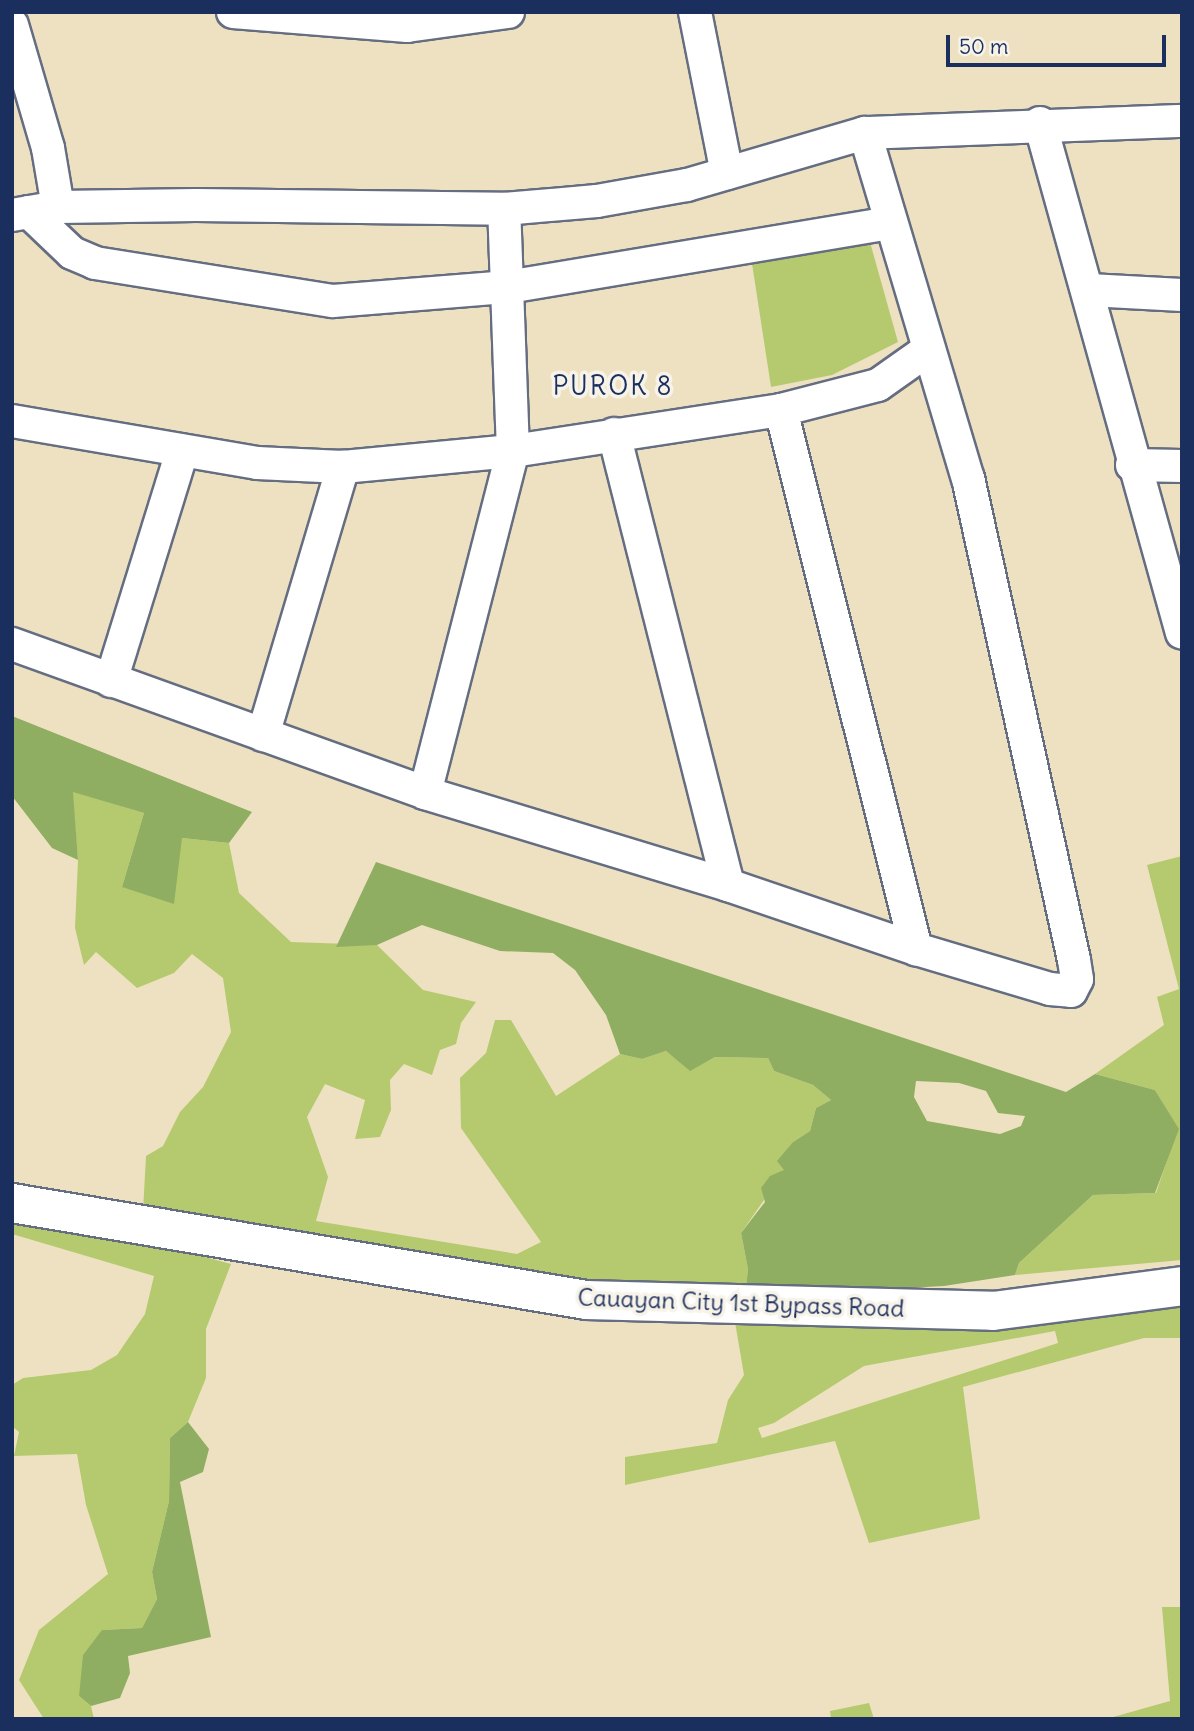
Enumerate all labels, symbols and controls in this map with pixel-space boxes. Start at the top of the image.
scale bar [949,21,1170,65]
text: 50 m [959,33,1008,60]
district label: PUROK 8 [553,370,673,402]
street label: Cauayan City 1st Bypass Road [577,1283,905,1323]

